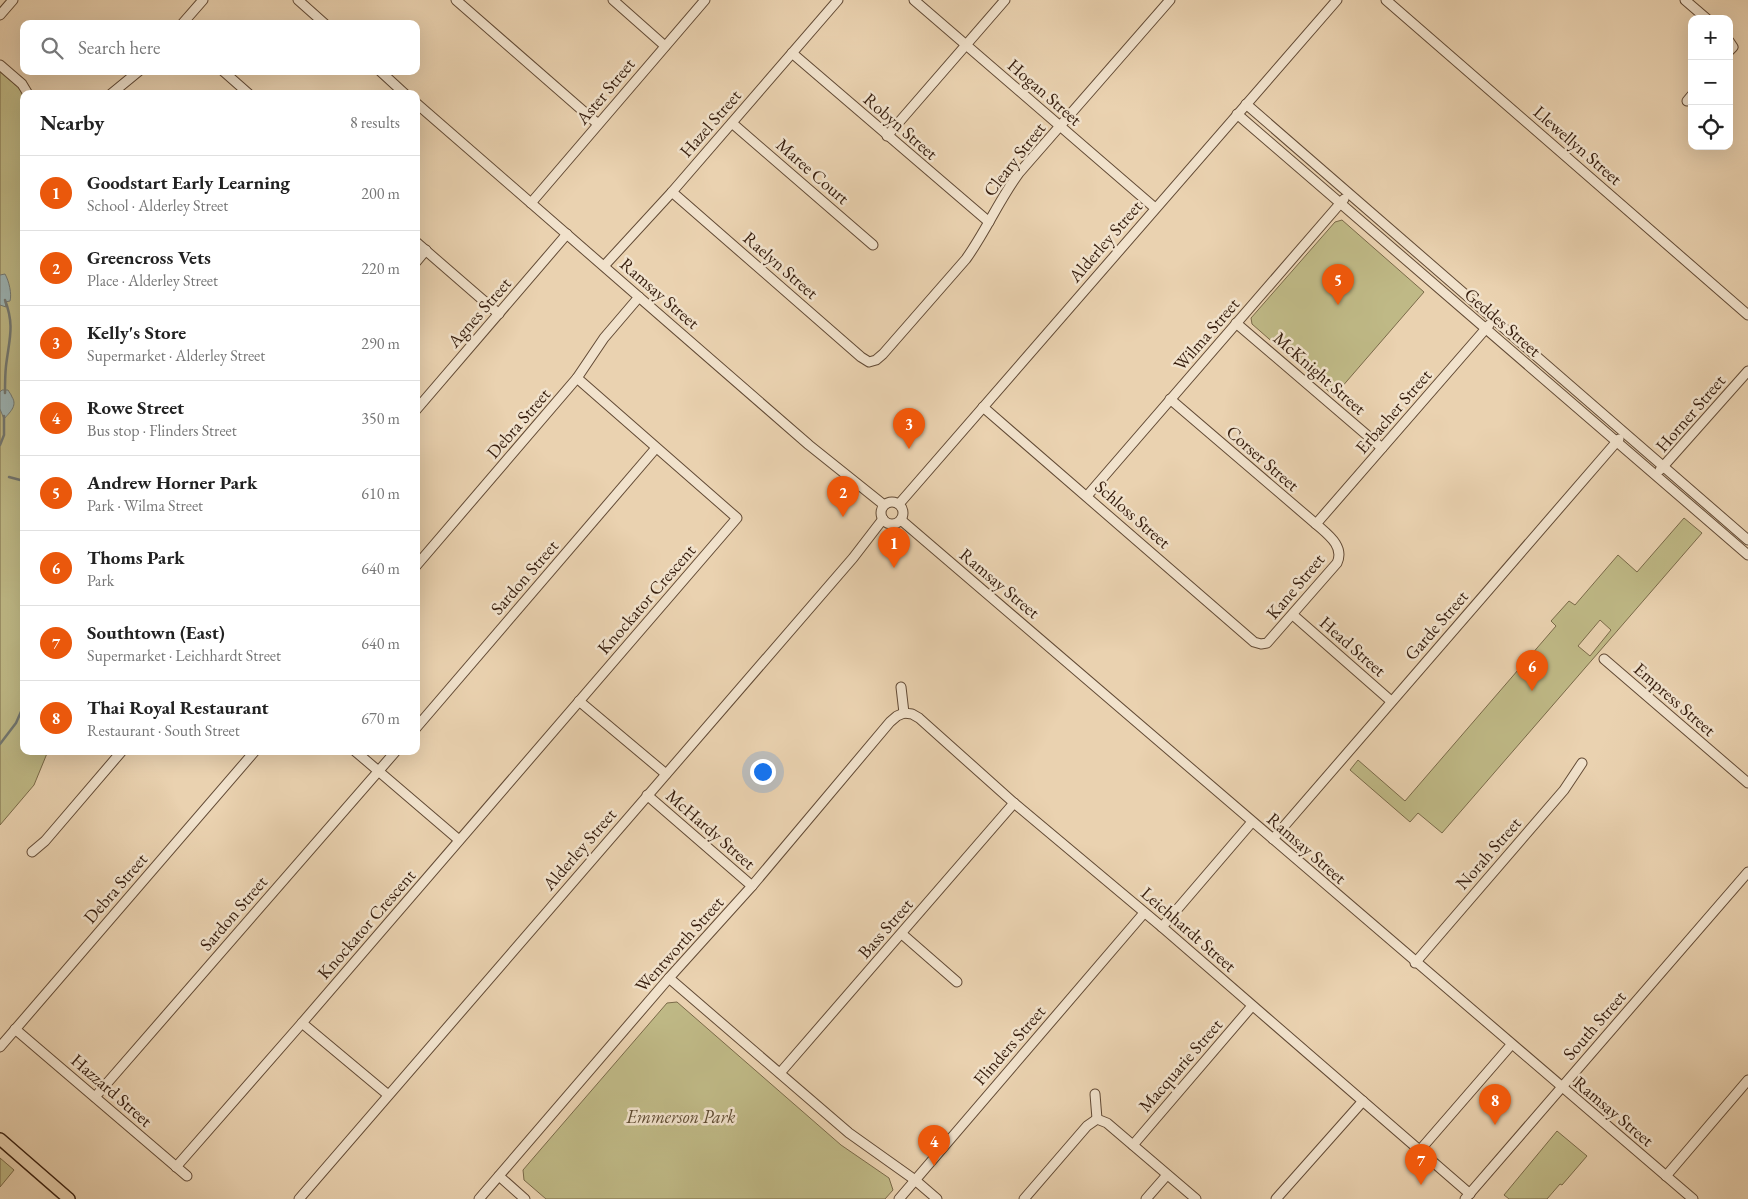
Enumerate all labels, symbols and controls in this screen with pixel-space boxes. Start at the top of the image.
map controls [1688,15,1733,150]
button: + [1688,15,1733,60]
search box [20,20,420,75]
icon: search [38,34,66,62]
text: Search here [78,35,160,60]
street label: Aster Street [570,53,640,130]
street label: Hogan Street [1003,53,1087,131]
button: − [1688,60,1733,105]
street label: Hazel Street [674,84,746,162]
street label: Robyn Street [859,87,943,165]
street label: Llewellyn Street [1529,100,1627,190]
button: locate [1688,105,1733,150]
text: Nearby [40,109,104,136]
text: 8 results [350,112,400,133]
street label: Cleary Street [978,117,1050,201]
street label: Maree Court [772,133,855,209]
text: Goodstart Early Learning [87,170,290,195]
text: 1 [52,183,60,204]
text: 200 m [361,183,400,204]
text: School · Alderley Street [87,195,228,216]
street label: Alderley Street [1062,195,1147,288]
street label: Raelyn Street [739,226,823,304]
text: Greencross Vets [87,245,211,270]
street label: Ramsay Street [616,252,705,334]
text: 2 [52,258,60,279]
text: 220 m [361,258,400,279]
pin: 5 [1322,264,1354,305]
text: Place · Alderley Street [87,270,218,291]
street label: Agnes Street [442,272,516,353]
street label: Geddes Street [1460,282,1546,362]
street label: Wilma Street [1168,293,1244,375]
text: Kelly's Store [87,320,186,345]
street label: McKnight Street [1269,327,1371,420]
text: 3 [52,333,60,354]
text: 290 m [361,333,400,354]
text: Supermarket · Alderley Street [87,345,265,366]
street label: Erbacher Street [1350,364,1436,458]
street label: Horner Street [1650,369,1730,456]
street label: Debra Street [481,383,555,463]
text: Rowe Street [87,395,184,420]
text: 4 [52,408,60,429]
text: 350 m [361,408,400,429]
pin: 3 [893,408,925,449]
text: Bus stop · Flinders Street [87,420,237,441]
street label: Corser Street [1222,420,1305,496]
text: Andrew Horner Park [87,470,257,495]
street label: Schloss Street [1090,475,1176,553]
pin: 2 [827,476,859,517]
text: 5 [52,483,60,504]
text: 610 m [361,483,400,504]
text: Park · Wilma Street [87,495,203,516]
pin: 1 [878,527,910,568]
street label: Sardon Street [485,534,563,619]
street label: Knockator Crescent [592,539,700,659]
street label: Ramsay Street [955,543,1045,623]
text: Thoms Park [87,545,185,570]
street label: Kane Street [1261,548,1329,624]
text: 6 [52,558,60,579]
text: 640 m [361,558,400,579]
text: Park [87,570,114,591]
street label: Garde Street [1399,585,1473,665]
street label: Head Street [1315,611,1391,681]
text: Southtown (East) [87,620,225,645]
text: 7 [52,633,60,654]
text: 640 m [361,633,400,654]
text: Supermarket · Leichhardt Street [87,645,281,666]
pin: 6 [1516,650,1548,691]
street label: Empress Street [1629,657,1721,741]
text: Thai Royal Restaurant [87,695,269,720]
text: 8 [52,708,60,729]
text: 670 m [361,708,400,729]
text: Restaurant · South Street [87,720,240,741]
your location [750,759,776,785]
street label: McHardy Street [662,784,761,874]
street label: Alderley Street [536,803,621,896]
street label: Ramsay Street [1263,807,1352,889]
street label: Norah Street [1450,812,1526,894]
street label: Debra Street [78,848,152,928]
street label: Knockator Crescent [312,864,420,984]
street label: Sardon Street [194,870,272,955]
street label: Leichhardt Street [1137,881,1242,977]
street label: Wentworth Street [630,891,729,997]
street label: Bass Street [853,893,918,963]
street label: South Street [1557,985,1631,1065]
street label: Flinders Street [968,1000,1050,1090]
street label: Macquarie Street [1133,1013,1227,1117]
street label: Hazzard Street [67,1048,158,1132]
street label: Ramsay Street [1569,1071,1659,1151]
pin: 8 [1479,1084,1511,1125]
park label: Emmerson Park [625,1105,736,1128]
pin: 4 [918,1125,950,1166]
pin: 7 [1405,1144,1437,1185]

